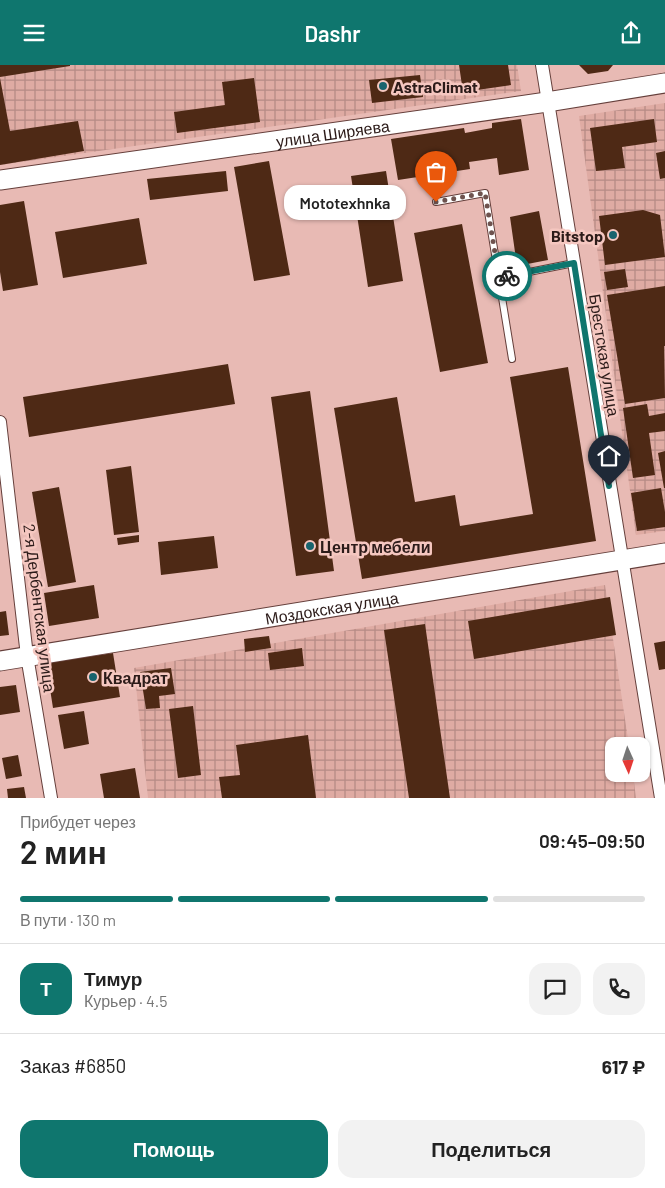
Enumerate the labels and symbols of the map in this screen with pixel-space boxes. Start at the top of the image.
place label: AstraClimat [393,77,478,96]
marker: AstraClimat [377,80,389,92]
street label: улица Ширяева [275,115,391,150]
pin [415,151,457,202]
callout: Mototexhnka [284,185,406,219]
place label: Bitstop [551,226,603,245]
marker: Bitstop [607,229,619,241]
courier [482,251,532,301]
street label: Брестская улица [586,293,624,418]
pin [588,435,630,486]
street label: 2-я Дербентская улица [20,523,60,693]
place label: Центр мебели [320,537,431,556]
marker: Центр мебели [304,540,316,552]
street label: Моздокская улица [264,587,400,627]
place label: Квадрат [103,668,168,687]
marker: Квадрат [87,671,99,683]
north arrow [605,737,650,783]

